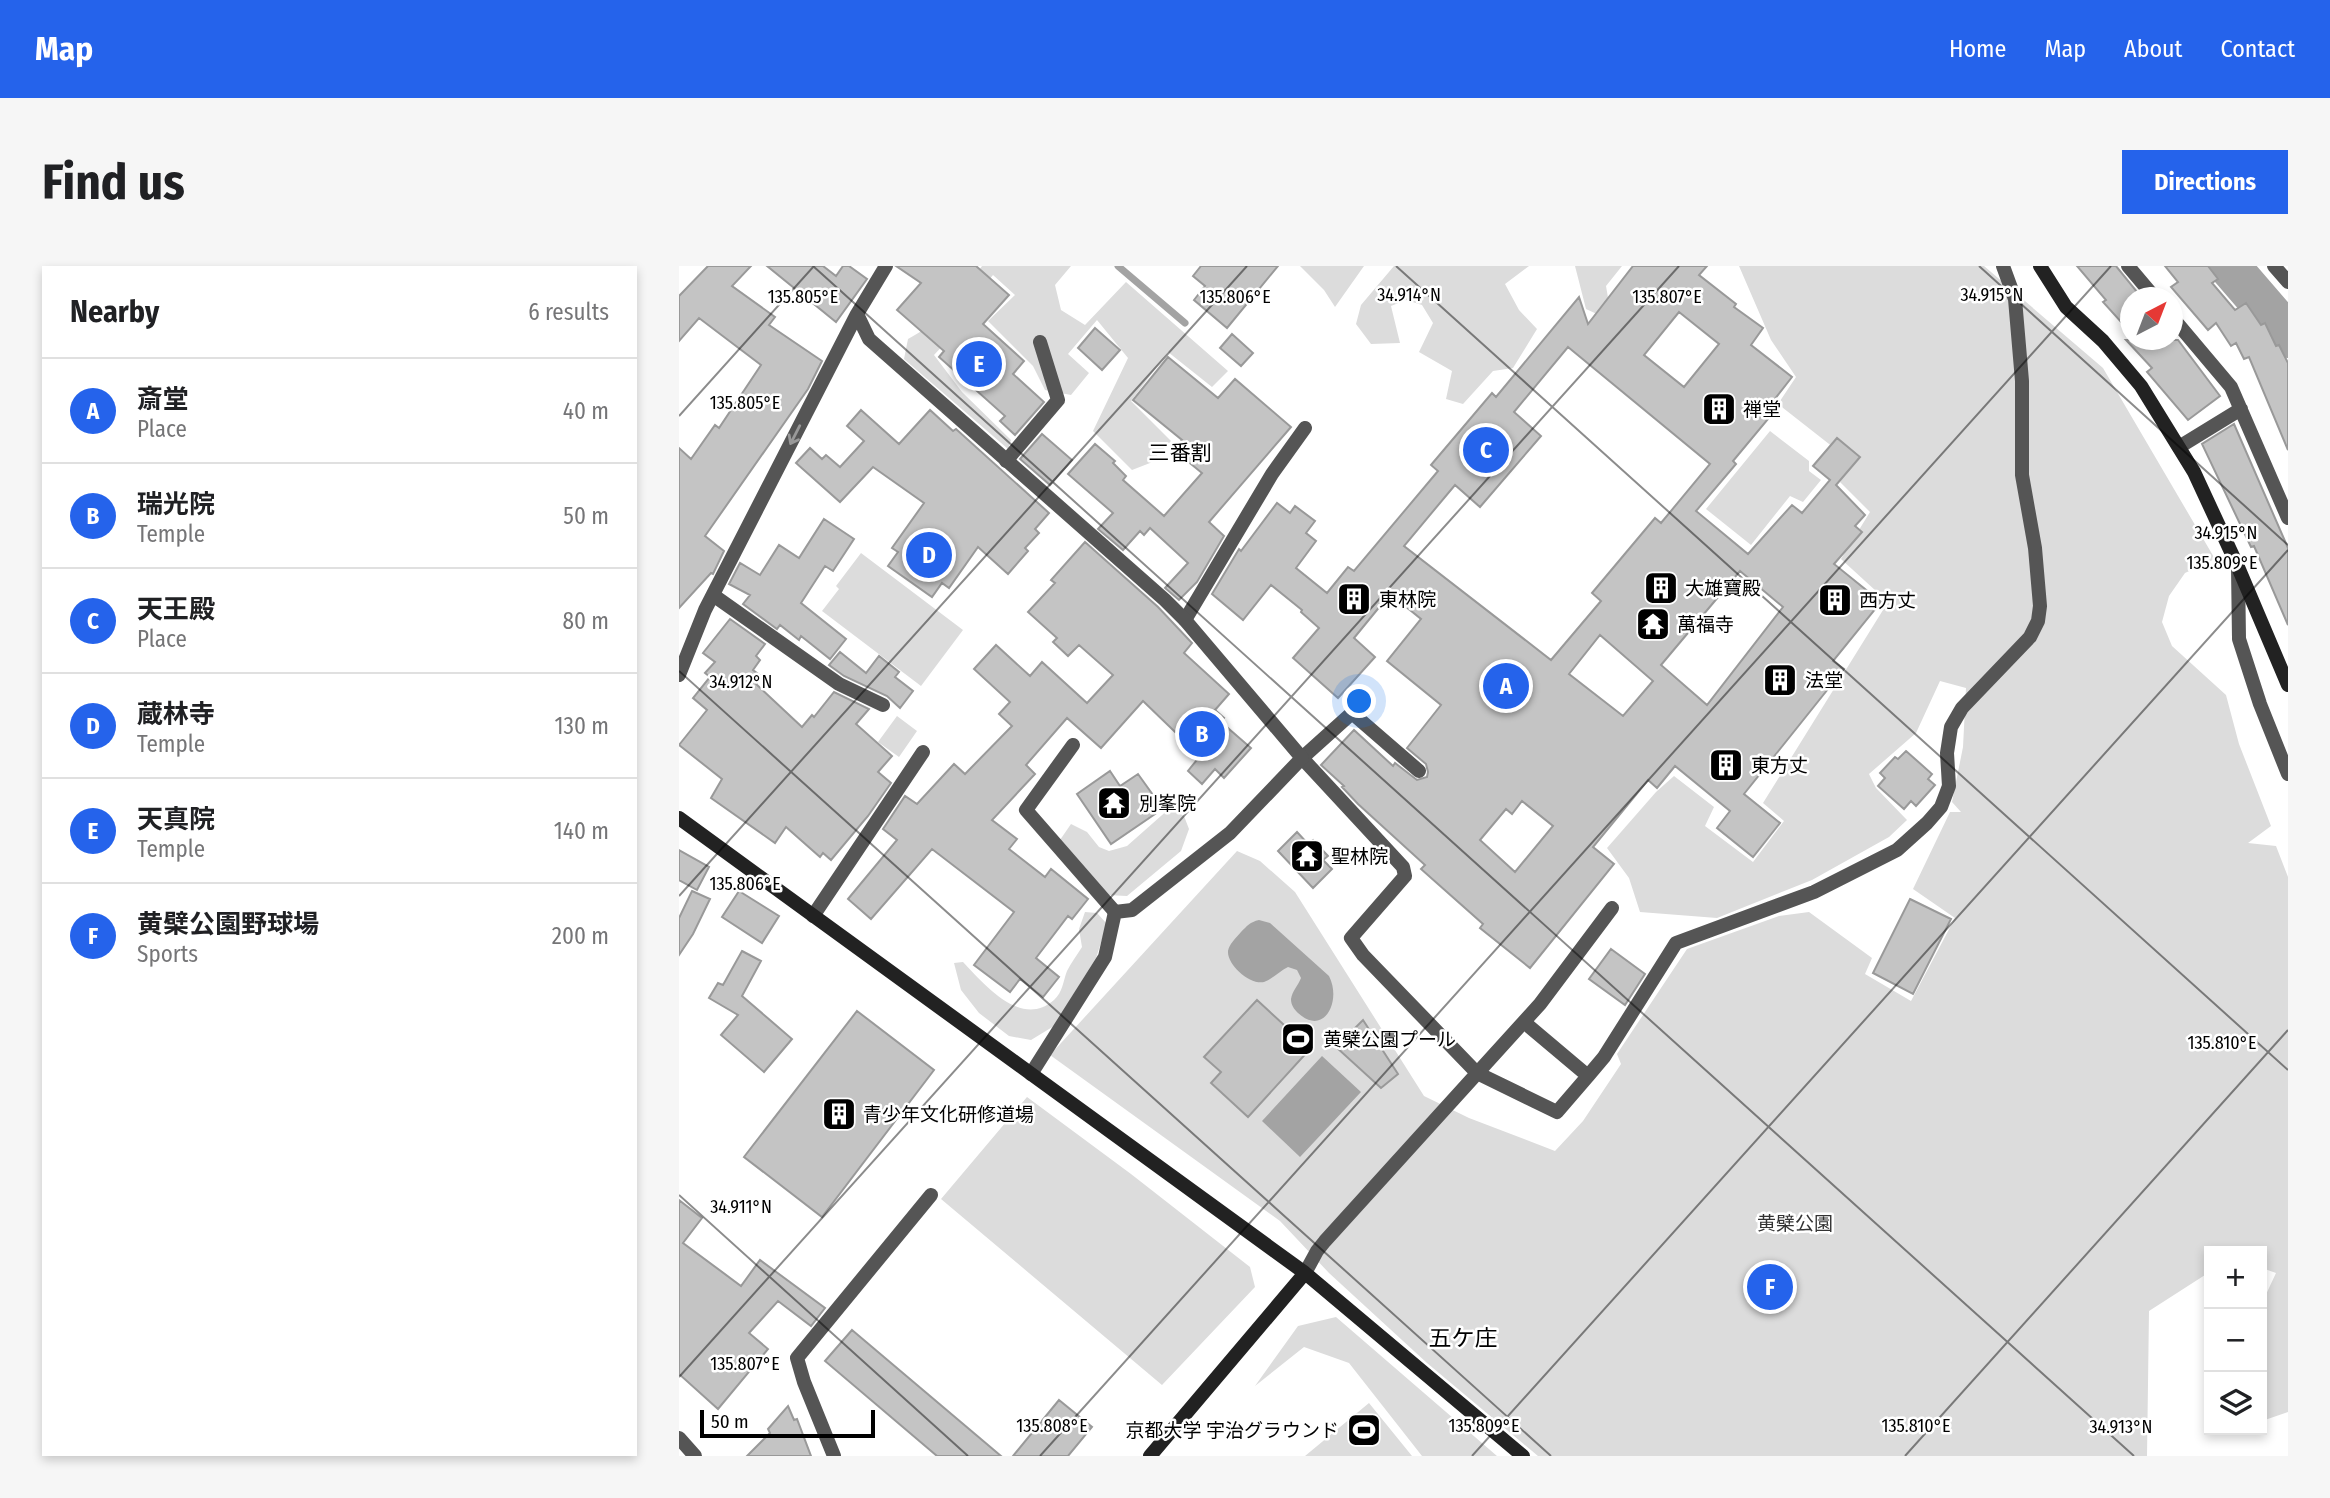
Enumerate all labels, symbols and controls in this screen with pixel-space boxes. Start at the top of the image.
text: Map [35,29,93,69]
text: Home [1949,35,2006,63]
text: Map [2044,35,2086,63]
text: About [2124,35,2182,63]
text: Contact [2220,35,2295,63]
button: Directions [2122,150,2288,214]
text: Find us [42,153,185,212]
text: 34.914°N [1377,284,1441,306]
text: 34.915°N [1960,284,2024,306]
text: 135.805°E [768,286,838,308]
text: 135.806°E [1199,286,1271,308]
text: 135.807°E [1632,286,1702,308]
north arrow [2120,287,2183,350]
text: Nearby [70,294,159,330]
text: 6 results [528,298,609,326]
pin: E [956,338,1002,390]
text: 斎堂 [137,384,189,415]
building icon: 禅堂 [1700,390,1738,428]
text: 135.805°E [710,392,780,414]
text: A [87,397,99,425]
text: 40 m [563,397,609,425]
place label: 禅堂 [1743,398,1781,421]
text: Place [137,415,187,443]
one-way arrow [788,424,802,445]
pin: C [1463,424,1509,476]
district label: 三番割 [1149,440,1212,466]
text: 瑞光院 [137,489,215,520]
text: B [87,502,99,530]
text: 50 m [563,502,609,530]
text: Temple [137,520,205,548]
text: 34.915°N [2194,522,2258,544]
pin: D [906,529,952,581]
text: 135.809°E [2186,552,2258,574]
building icon: 大雄寶殿 [1642,569,1680,607]
place label: 大雄寶殿 [1685,577,1761,600]
building icon: 東林院 [1335,580,1373,618]
building icon: 西方丈 [1816,581,1854,619]
place label: 東林院 [1379,588,1436,611]
place label: 西方丈 [1859,589,1916,612]
text: 天王殿 [137,594,215,625]
temple icon: 萬福寺 [1634,605,1672,643]
text: C [87,607,99,635]
text: 80 m [562,607,609,635]
place label: 萬福寺 [1677,613,1734,636]
text: Place [137,625,187,653]
pin: A [1483,660,1529,712]
building icon: 法堂 [1761,661,1799,699]
place label: 法堂 [1805,669,1843,692]
text: 34.912°N [710,671,772,693]
your location [1342,684,1376,718]
text: 蔵林寺 [137,699,215,730]
pin: B [1179,708,1225,760]
text: D [86,712,100,740]
text: 130 m [555,712,609,740]
text: Temple [137,730,205,758]
building icon: 東方丈 [1707,746,1745,784]
place label: 東方丈 [1751,754,1808,777]
temple icon: 別峯院 [1095,784,1133,822]
place label: 別峯院 [1139,792,1196,815]
text: 天真院 [137,804,215,835]
text: E [88,817,98,845]
text: 140 m [554,817,609,845]
text: Temple [137,835,205,863]
temple icon: 聖林院 [1288,837,1326,875]
place label: 聖林院 [1331,845,1388,868]
text: 135.806°E [709,873,781,895]
text: 黄檗公園野球場 [137,909,319,940]
text: F [88,922,98,950]
text: 200 m [552,922,609,950]
text: Sports [137,940,198,968]
sports icon: 黄檗公園プール [1279,1020,1317,1058]
place label: 黄檗公園プール [1323,1028,1456,1051]
text: 135.810°E [2187,1032,2257,1054]
building icon: 青少年文化研修道場 [820,1095,858,1133]
place label: 青少年文化研修道場 [863,1103,1034,1126]
text: 34.911°N [710,1196,772,1218]
park label: 黄檗公園 [1757,1212,1833,1235]
map controls [2204,1246,2267,1435]
button: + [2204,1246,2267,1309]
pin: F [1747,1261,1793,1313]
button: − [2204,1309,2267,1372]
district label: 五ケ庄 [1429,1324,1498,1352]
text: 135.807°E [710,1353,780,1375]
button: layers [2204,1372,2267,1435]
scale bar [700,1407,875,1439]
text: 50 m [711,1410,749,1433]
sports icon: 京都大学 宇治グラウンド [1345,1411,1383,1449]
text: 135.808°E [1016,1415,1088,1437]
text: 135.809°E [1448,1415,1520,1437]
text: 135.810°E [1881,1415,1951,1437]
text: 34.913°N [2089,1416,2153,1438]
place label: 京都大学 宇治グラウンド [1126,1419,1339,1442]

